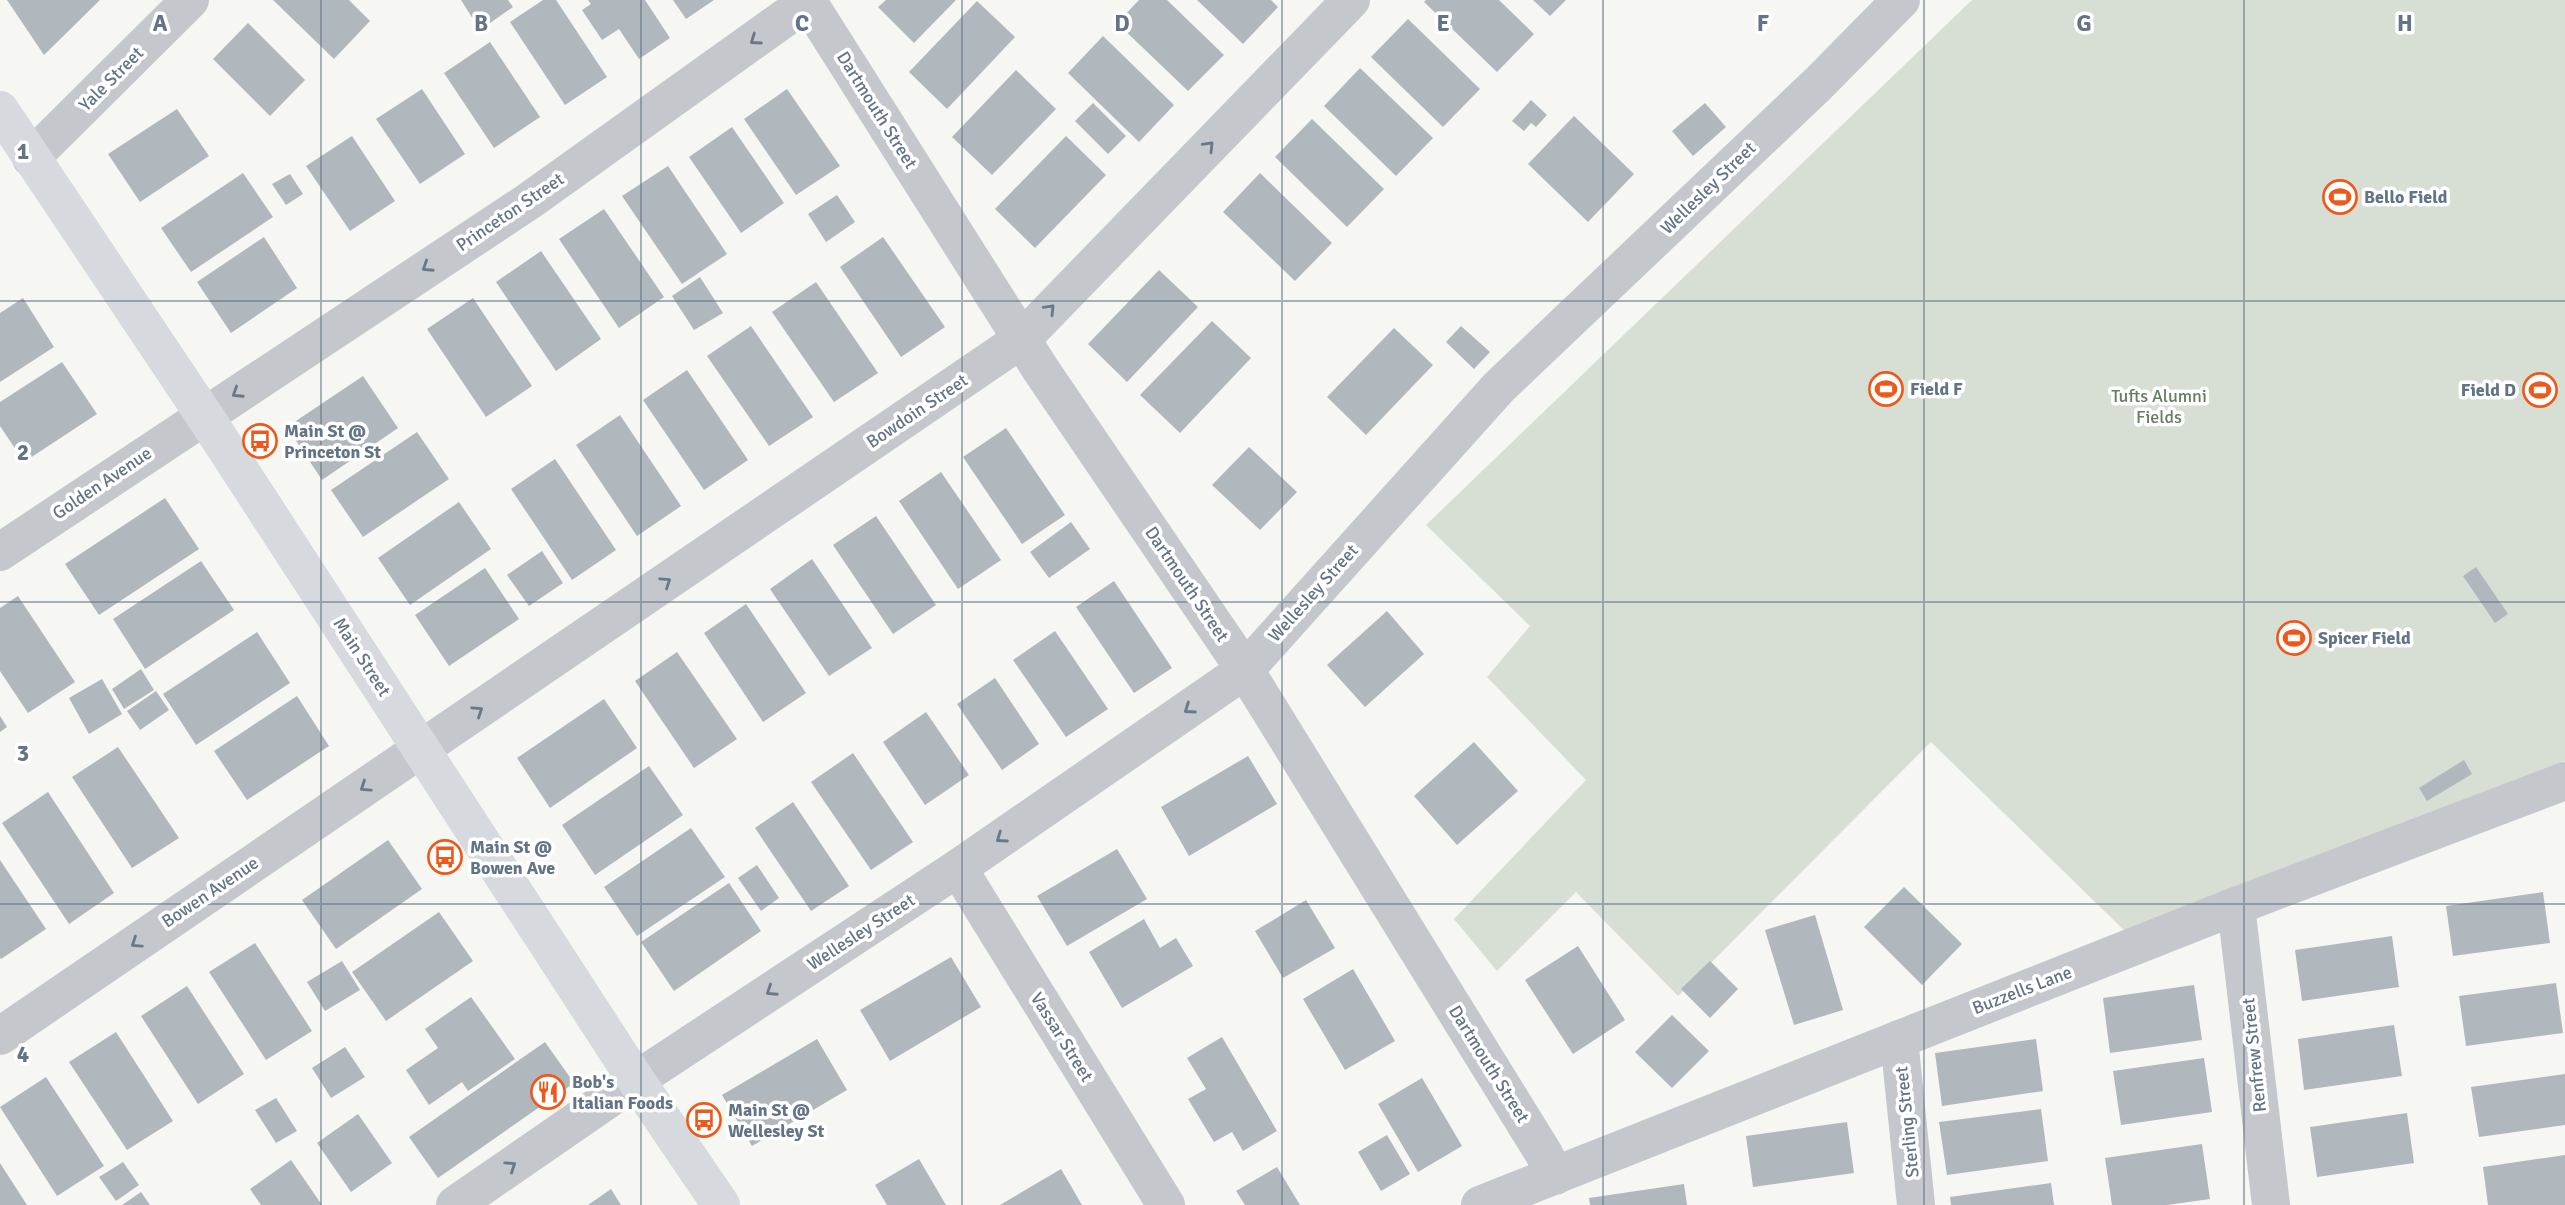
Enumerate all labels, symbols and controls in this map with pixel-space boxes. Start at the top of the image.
text: A [153,9,168,38]
text: B [474,9,488,38]
text: C [795,9,809,38]
text: D [1114,9,1130,38]
text: E [1436,9,1450,38]
text: F [1757,9,1769,38]
text: G [2076,9,2092,38]
text: H [2397,9,2413,38]
one-way arrow [750,32,763,44]
street label: Yale Street [74,42,148,116]
street label: Dartmouth Street [832,47,922,173]
text: 1 [17,137,29,166]
street label: Wellesley Street [1656,137,1760,239]
one-way arrow [1200,141,1213,154]
street label: Princeton Street [452,168,568,256]
sports icon: Bello Field [2321,178,2359,216]
place label: Bello Field [2364,186,2448,208]
one-way arrow [422,259,435,272]
one-way arrow [1042,304,1055,317]
street label: Bowdoin Street [862,369,972,453]
sports icon: Field F [1867,370,1905,408]
sports icon: Field D [2521,371,2559,409]
place label: Field F [1910,378,1963,400]
place label: Field D [2461,379,2516,401]
one-way arrow [232,384,245,397]
park label: Tufts Alumni Fields [2111,385,2207,428]
place label: Main St @ Princeton St [284,420,381,463]
bus stop icon: Main St @ Princeton St [241,422,279,460]
text: 2 [17,438,29,467]
street label: Golden Avenue [48,442,156,524]
street label: Dartmouth Street [1140,522,1234,646]
street label: Wellesley Street [1263,540,1363,646]
one-way arrow [658,578,671,590]
street label: Main Street [328,614,396,700]
sports icon: Spicer Field [2275,619,2313,657]
place label: Spicer Field [2318,627,2411,649]
one-way arrow [1184,701,1197,713]
one-way arrow [470,707,483,719]
text: 3 [17,739,29,768]
one-way arrow [359,779,372,792]
one-way arrow [996,830,1009,842]
place label: Main St @ Bowen Ave [470,836,555,879]
bus stop icon: Main St @ Bowen Ave [426,838,464,876]
street label: Bowen Avenue [157,852,263,932]
street label: Wellesley Street [803,889,919,975]
one-way arrow [131,935,144,947]
street label: Buzzells Lane [1969,961,2075,1019]
one-way arrow [766,983,779,996]
street label: Vassar Street [1026,988,1098,1086]
street label: Renfrew Street [2237,997,2271,1113]
street label: Dartmouth Street [1444,1001,1534,1127]
text: 4 [17,1040,29,1069]
street label: Sterling Street [1890,1065,1924,1179]
place label: Bob's Italian Foods [572,1071,673,1114]
restaurant icon: Bob's Italian Foods [529,1073,567,1111]
place label: Main St @ Wellesley St [728,1099,825,1142]
bus stop icon: Main St @ Wellesley St [685,1101,723,1139]
one-way arrow [503,1162,516,1174]

